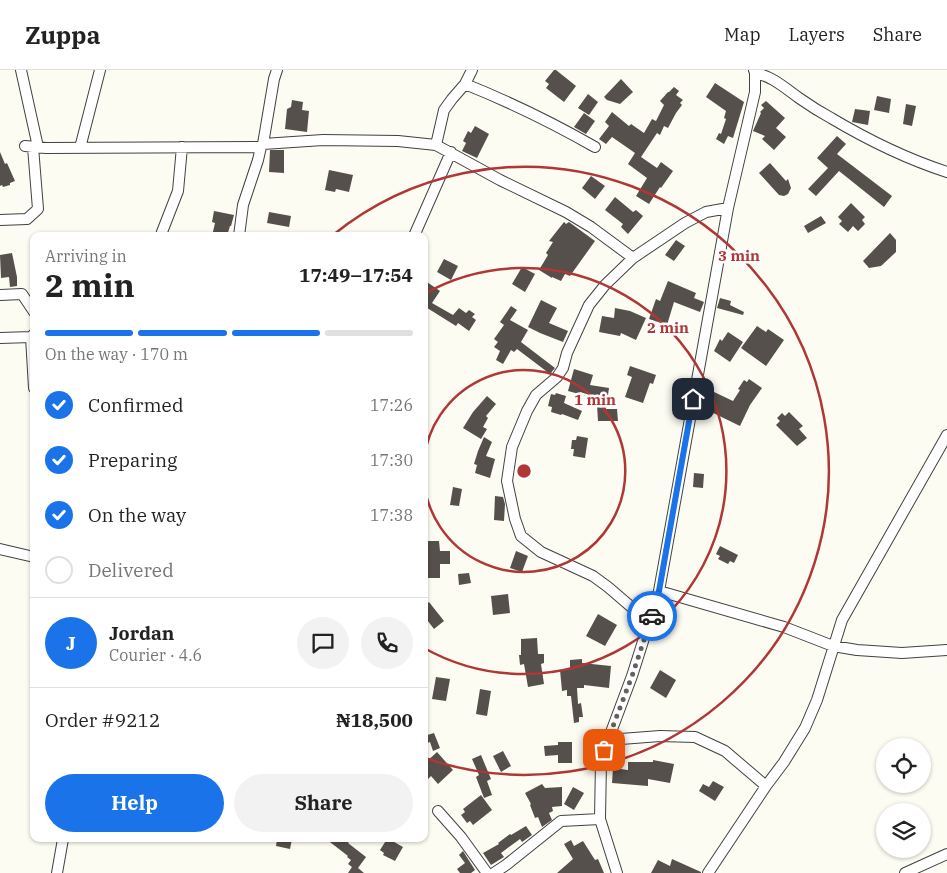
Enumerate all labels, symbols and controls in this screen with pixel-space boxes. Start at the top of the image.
text: Zuppa [25,19,100,51]
text: Map [724,23,761,46]
text: Layers [789,23,845,46]
text: Share [873,23,922,46]
text: Arriving in [45,246,127,266]
text: 3 min [718,246,760,265]
text: 17:49–17:54 [299,263,413,287]
text: 2 min [45,264,135,306]
text: 2 min [647,318,689,337]
text: On the way · 170 m [45,344,188,364]
pin [672,378,714,420]
icon: home [679,385,707,413]
text: 1 min [574,390,616,409]
icon: check [45,391,73,419]
text: Confirmed [88,393,183,417]
text: 17:26 [370,395,413,415]
icon: check [45,446,73,474]
text: Preparing [88,448,177,472]
text: 17:30 [370,450,413,470]
centre of rings [515,462,533,480]
icon: check [45,501,73,529]
text: On the way [88,503,186,527]
text: 17:38 [370,505,413,525]
text: Delivered [88,558,174,582]
courier [627,591,677,641]
icon: car [638,602,666,630]
button: chat [297,617,349,669]
button: phone [361,617,413,669]
text: Jordan [109,621,174,645]
text: J [66,631,76,655]
text: Courier · 4.6 [109,645,202,665]
text: Order #9212 [45,708,160,732]
text: ₦18,500 [336,708,413,732]
pin [583,729,625,771]
icon: bag [590,736,618,764]
map controls [876,738,931,858]
button: locate [876,738,931,793]
button: Help [45,774,224,832]
button: Share [234,774,413,832]
button: layers [876,803,931,858]

